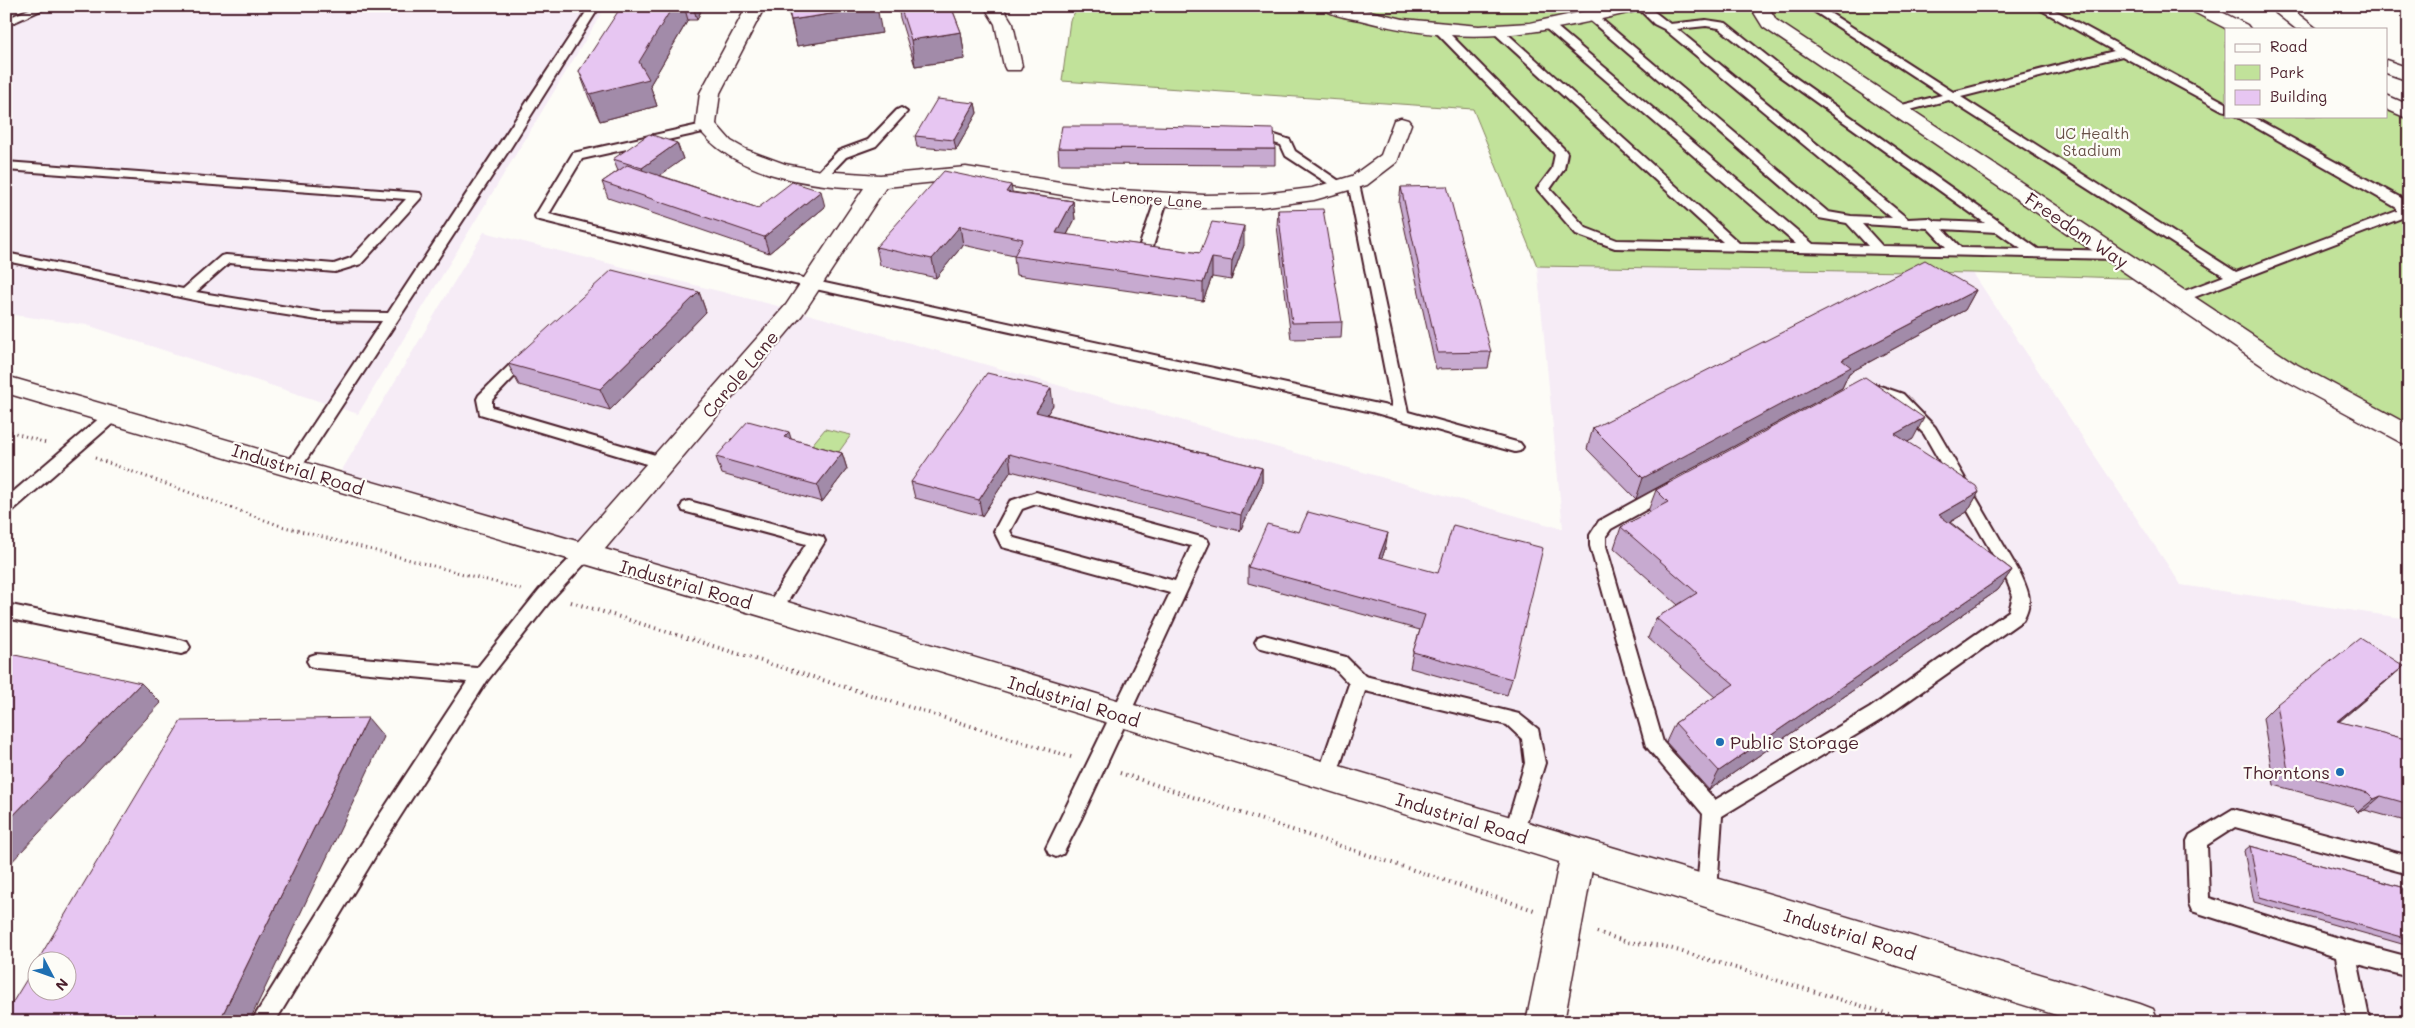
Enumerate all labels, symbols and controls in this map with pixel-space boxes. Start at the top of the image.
legend [2225,28,2388,118]
text: Road [2270,36,2307,56]
text: Park [2270,62,2304,82]
text: Building [2270,86,2327,106]
park label: UC Health Stadium [2055,123,2129,160]
street label: Lenore Lane [1111,186,1203,212]
street label: Freedom Way [2021,186,2133,274]
street label: Carole Lane [696,325,784,423]
street label: Industrial Road [229,438,367,500]
street label: Industrial Road [617,554,755,614]
street label: Industrial Road [1005,670,1143,732]
place label: Public Storage [1730,730,1859,754]
marker: Public Storage [1714,736,1726,748]
place label: Thorntons [2243,760,2330,784]
marker: Thorntons [2334,766,2346,778]
street label: Industrial Road [1393,787,1531,849]
street label: Industrial Road [1781,903,1919,965]
north arrow [28,950,78,1000]
text: N [52,975,73,995]

